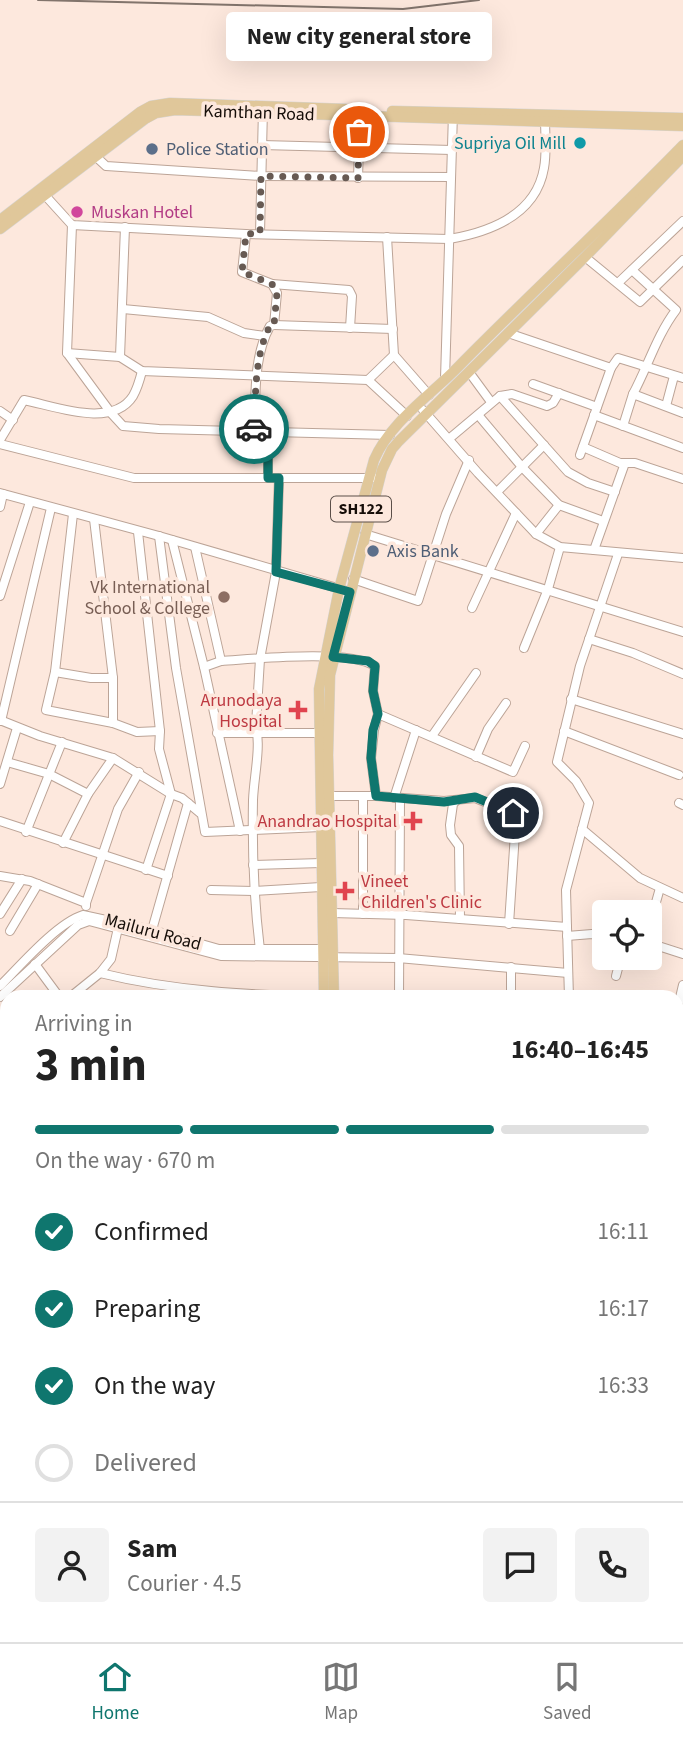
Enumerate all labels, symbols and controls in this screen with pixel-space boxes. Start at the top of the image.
callout: New city general store [226,13,492,62]
text: New city general store [247,20,471,53]
street label: Kamthan Road [203,99,315,127]
pin [329,102,389,162]
icon: bag [340,113,378,151]
place label: Supriya Oil Mill [454,131,566,156]
marker: Supriya Oil Mill [572,135,588,151]
place label: Police Station [166,137,269,162]
marker: Police Station [144,141,160,157]
place label: Muskan Hotel [91,200,193,225]
marker: Muskan Hotel [69,204,85,220]
courier [219,394,289,464]
icon: car [235,410,273,448]
road number: SH122 [331,496,391,522]
place label: Axis Bank [387,539,459,564]
marker: Axis Bank [365,543,381,559]
place label: Vk International School & College [84,575,210,621]
marker: Vk International School & College [216,589,232,605]
place label: Arunodaya Hospital [200,688,282,734]
marker: Arunodaya Hospital [288,700,308,720]
pin [483,783,543,843]
icon: home [494,794,532,832]
place label: Anandrao Hospital [257,809,397,834]
marker: Anandrao Hospital [403,811,423,831]
place label: Vineet Children's Clinic [361,869,482,915]
marker: Vineet Children's Clinic [335,881,355,901]
map controls [592,900,662,970]
button: locate [592,900,662,970]
street label: Mailuru Road [102,907,204,957]
text: Arriving in [35,1007,133,1040]
text: 16:40–16:45 [511,1031,649,1068]
text: 3 min [35,1033,147,1098]
text: On the way · 670 m [35,1144,215,1177]
icon: check [35,1213,73,1251]
text: Confirmed [94,1213,209,1250]
text: 16:11 [598,1215,649,1248]
icon: check [35,1290,73,1328]
text: Preparing [94,1290,200,1327]
text: 16:17 [598,1292,649,1325]
icon: check [35,1367,73,1405]
text: On the way [94,1367,215,1404]
text: 16:33 [598,1369,649,1402]
text: Delivered [94,1444,197,1481]
button: person [35,1528,109,1602]
button: chat [483,1528,557,1602]
button: phone [575,1528,649,1602]
text: Sam [127,1530,177,1567]
text: Courier · 4.5 [127,1567,242,1600]
tab: Home [91,1658,139,1727]
tab: Map [322,1658,360,1727]
tab: Saved [543,1658,592,1727]

